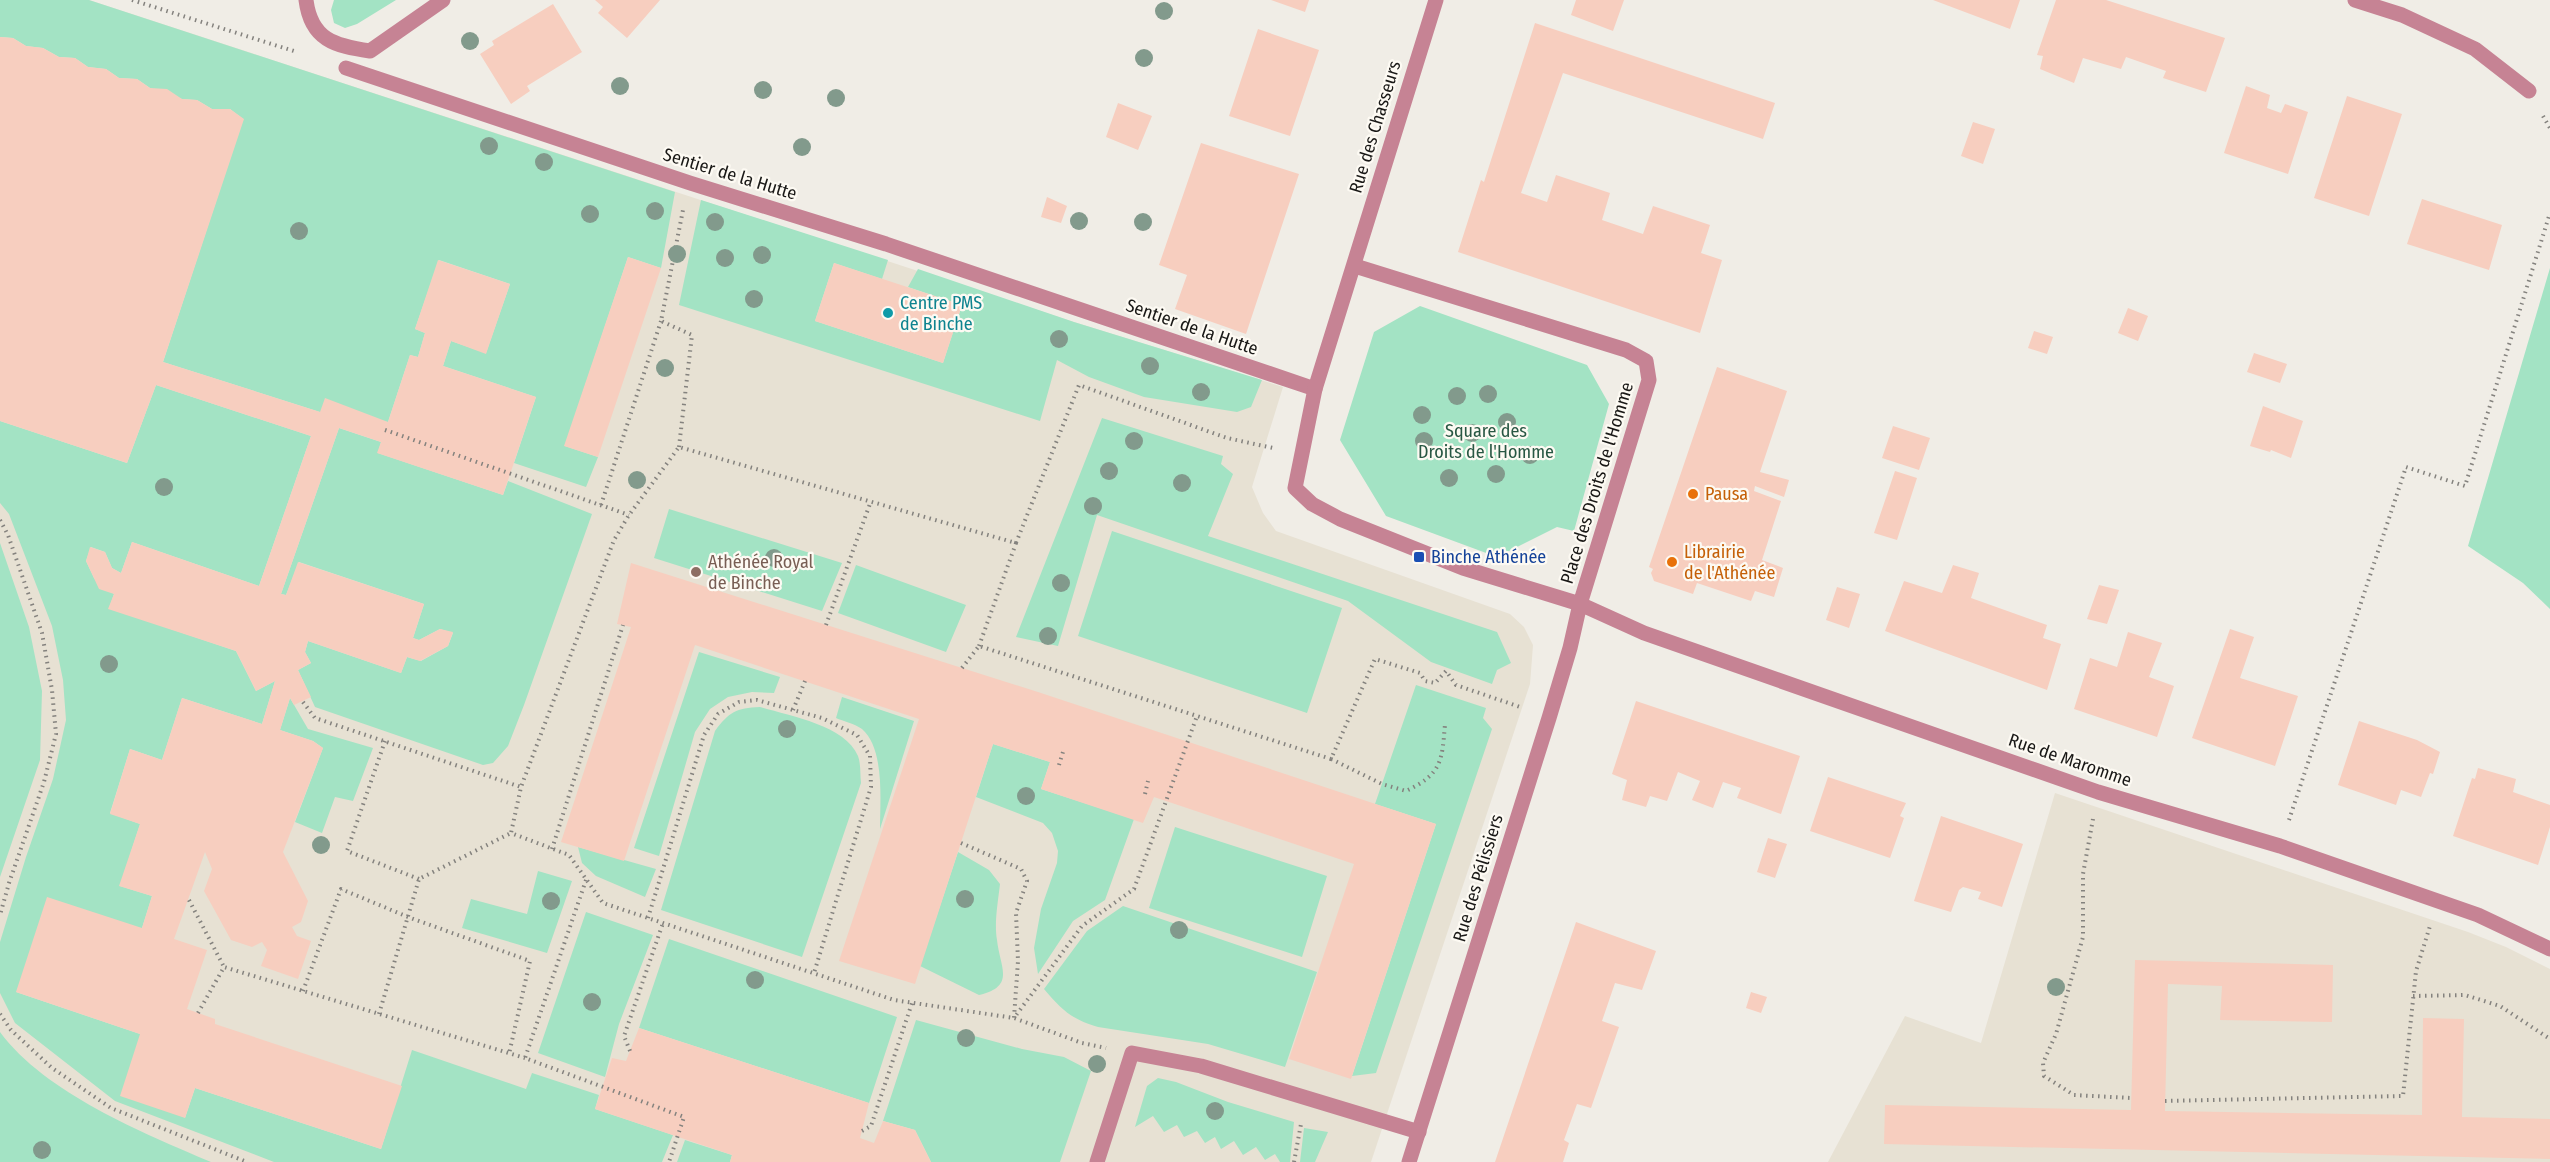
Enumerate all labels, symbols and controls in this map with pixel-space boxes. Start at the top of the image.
street label: Rue des Chasseurs [1344,58,1406,196]
street label: Sentier de la Hutte [661,143,799,205]
place label: Centre PMS de Binche [900,292,982,335]
street label: Sentier de la Hutte [1123,294,1261,360]
marker: Centre PMS de Binche [881,306,895,320]
street label: Place des Droits de l'Homme [1556,379,1638,586]
park label: Square des Droits de l'Homme [1418,420,1554,463]
place label: Pausa [1705,483,1748,505]
marker: Pausa [1686,487,1700,501]
place label: Librairie de l'Athénée [1684,541,1775,584]
place label: Binche Athénée [1431,546,1546,568]
marker: Binche Athénée [1412,550,1426,564]
place label: Athénée Royal de Binche [708,551,814,594]
marker: Librairie de l'Athénée [1665,555,1679,569]
marker: Athénée Royal de Binche [689,565,703,579]
street label: Rue de Maromme [2006,729,2134,791]
street label: Rue des Pélissiers [1448,811,1508,944]

